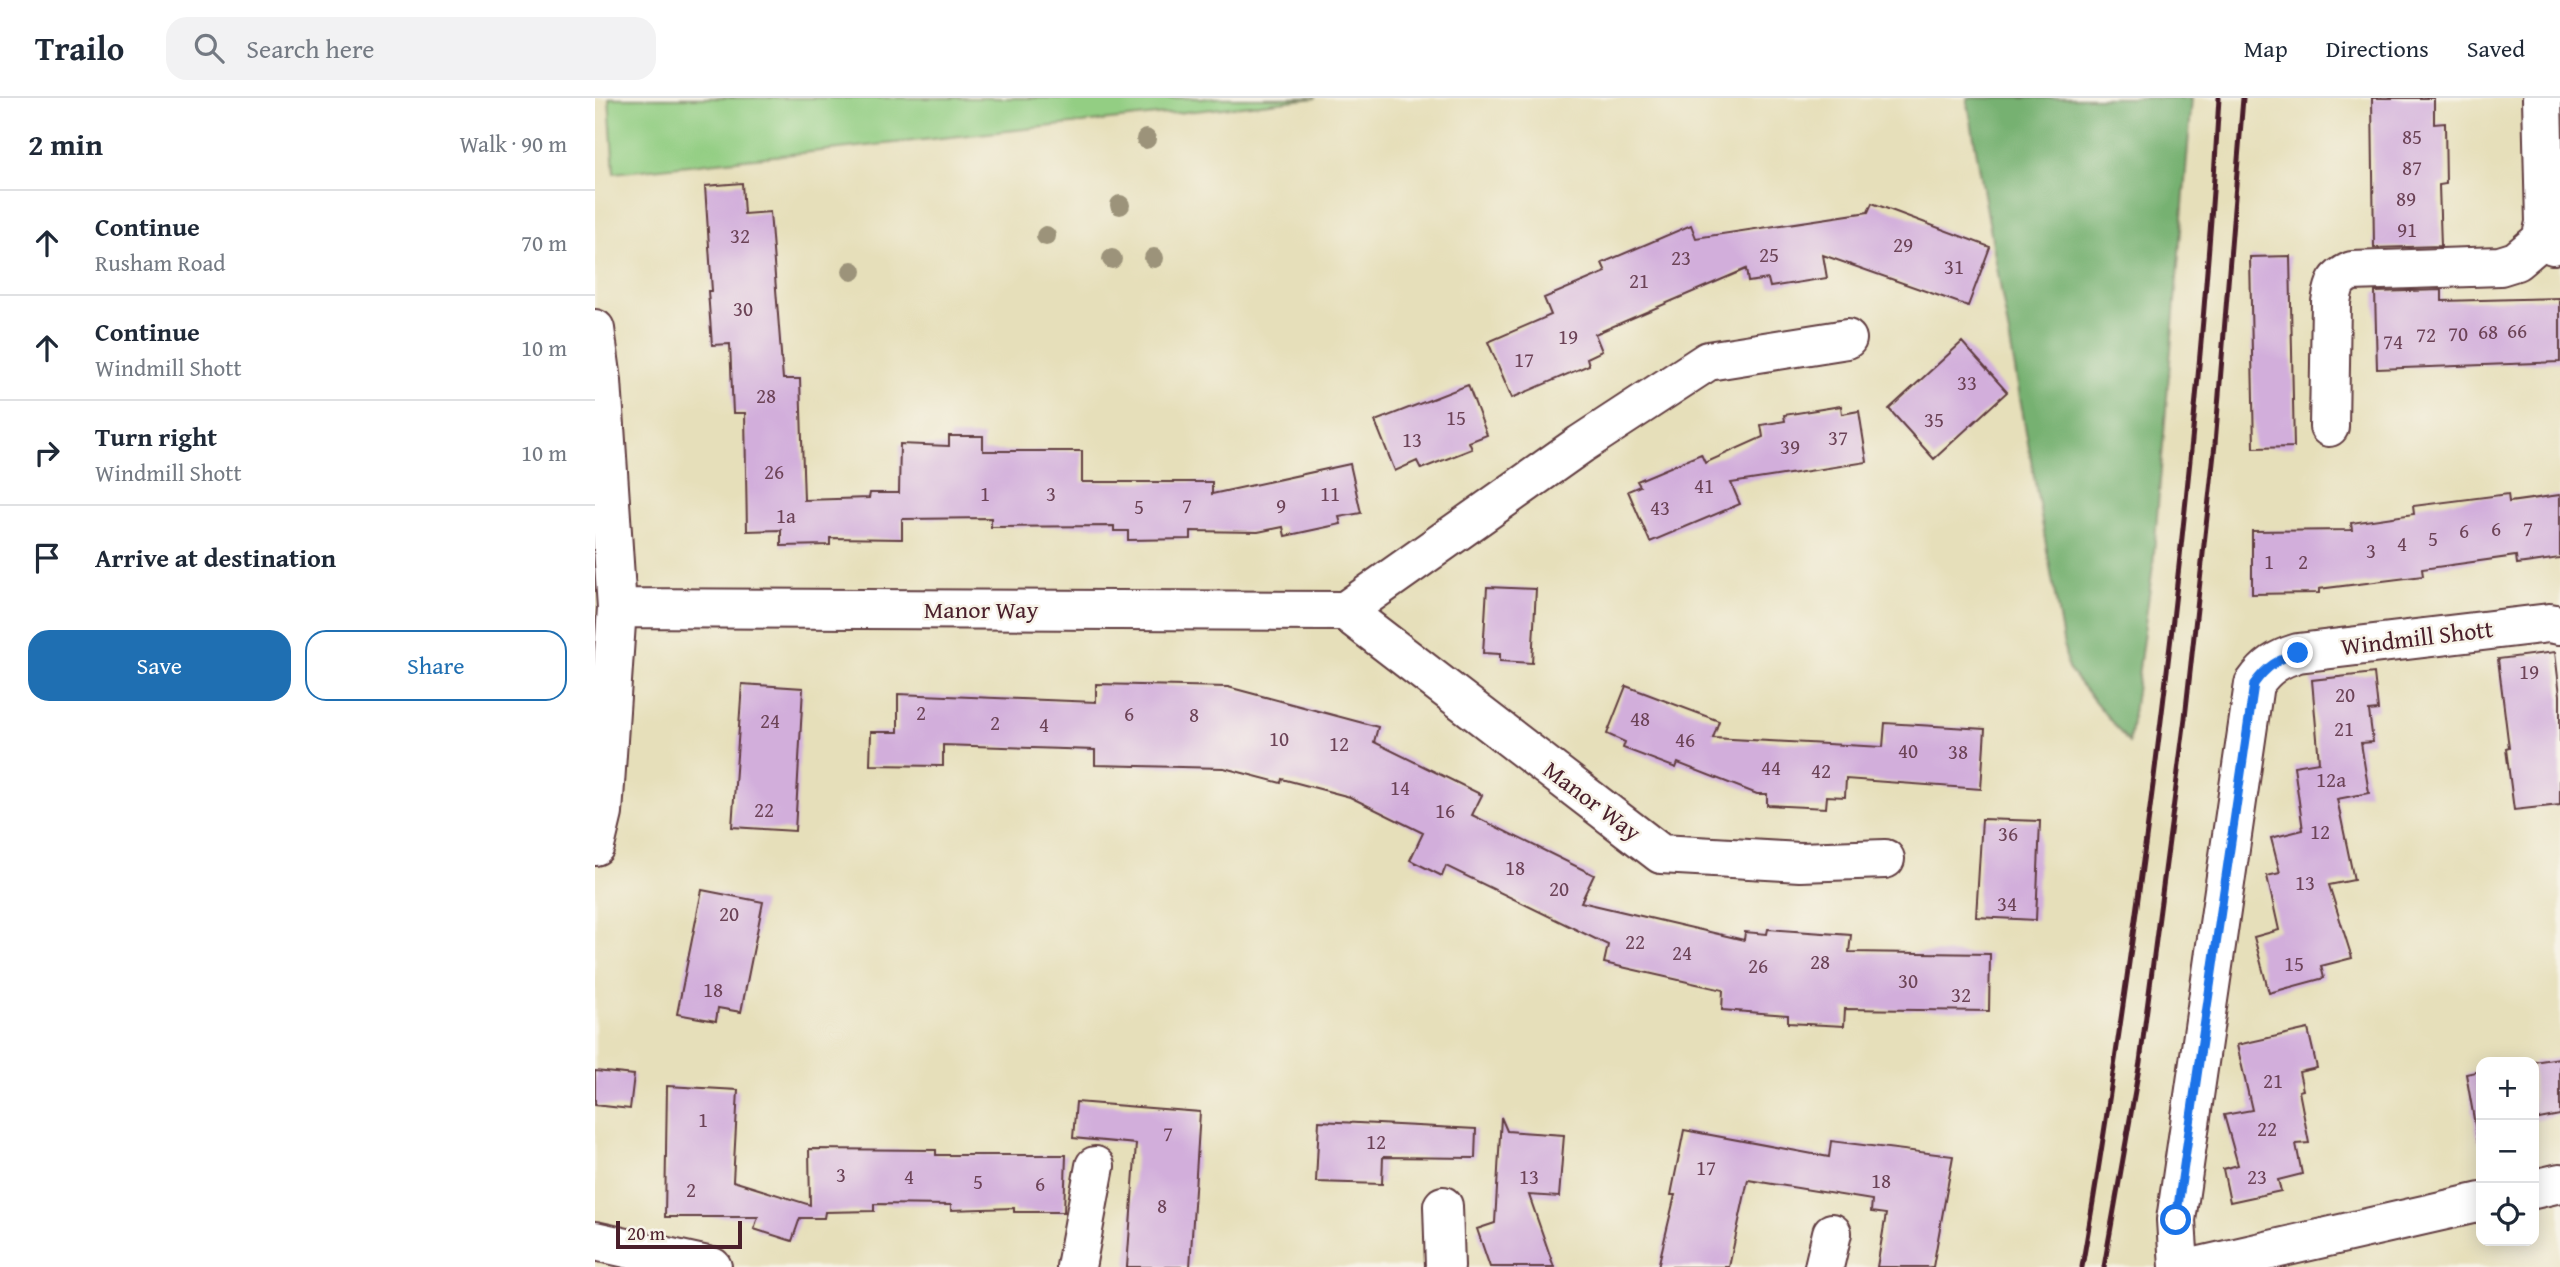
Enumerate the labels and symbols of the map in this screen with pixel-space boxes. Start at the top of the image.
house number: 85 [2402,121,2422,152]
house number: 87 [2402,152,2422,183]
house number: 89 [2396,183,2416,214]
house number: 91 [2397,214,2417,245]
house number: 32 [730,220,750,251]
house number: 29 [1893,229,1913,260]
house number: 25 [1759,239,1779,270]
house number: 23 [1671,242,1691,273]
house number: 31 [1944,251,1964,282]
house number: 21 [1629,265,1649,296]
house number: 30 [733,293,753,324]
house number: 66 [2507,315,2527,346]
house number: 68 [2478,316,2498,347]
house number: 70 [2448,318,2468,349]
house number: 72 [2416,319,2436,350]
house number: 19 [1558,321,1578,352]
house number: 74 [2383,326,2403,357]
house number: 17 [1514,344,1534,375]
house number: 33 [1957,367,1977,398]
house number: 28 [756,380,776,411]
house number: 15 [1446,402,1466,433]
house number: 35 [1924,404,1944,435]
house number: 37 [1828,422,1848,453]
house number: 13 [1402,424,1422,455]
house number: 39 [1780,431,1800,462]
house number: 26 [764,456,784,487]
house number: 41 [1694,470,1714,501]
house number: 1 [980,478,990,509]
house number: 3 [1046,478,1056,509]
house number: 11 [1320,478,1340,509]
house number: 7 [1182,490,1192,521]
house number: 9 [1276,490,1286,521]
house number: 5 [1134,491,1144,522]
house number: 43 [1650,492,1670,523]
house number: 1a [776,500,796,531]
house number: 6 [2491,513,2501,544]
house number: 7 [2523,513,2533,544]
house number: 6 [2459,515,2469,546]
house number: 5 [2428,523,2438,554]
house number: 4 [2397,528,2407,559]
house number: 3 [2366,535,2376,566]
house number: 1 [2264,546,2274,577]
house number: 2 [2298,546,2308,577]
street label: Manor Way [924,592,1038,627]
street label: Windmill Shott [2339,611,2495,664]
route end [2282,637,2313,668]
house number: 19 [2519,656,2539,687]
house number: 20 [2335,679,2355,710]
house number: 2 [916,697,926,728]
house number: 6 [1124,698,1134,729]
house number: 8 [1189,699,1199,730]
house number: 48 [1630,703,1650,734]
house number: 24 [760,705,780,736]
house number: 2 [990,707,1000,738]
house number: 4 [1039,709,1049,740]
house number: 21 [2334,713,2354,744]
house number: 10 [1269,723,1289,754]
house number: 46 [1675,724,1695,755]
house number: 12 [1329,728,1349,759]
house number: 40 [1898,735,1918,766]
house number: 38 [1948,736,1968,767]
street label: Manor Way [1536,752,1649,849]
house number: 44 [1761,752,1781,783]
house number: 42 [1811,755,1831,786]
house number: 12a [2316,764,2346,795]
house number: 14 [1390,772,1410,803]
house number: 22 [754,794,774,825]
house number: 16 [1435,795,1455,826]
house number: 12 [2310,816,2330,847]
house number: 36 [1998,818,2018,849]
house number: 18 [1505,852,1525,883]
house number: 13 [2295,867,2315,898]
house number: 20 [1549,873,1569,904]
house number: 34 [1997,888,2017,919]
house number: 20 [719,898,739,929]
house number: 22 [1625,926,1645,957]
house number: 24 [1672,937,1692,968]
house number: 28 [1810,946,1830,977]
house number: 15 [2284,948,2304,979]
house number: 26 [1748,950,1768,981]
house number: 30 [1898,965,1918,996]
house number: 18 [703,974,723,1005]
house number: 32 [1951,979,1971,1010]
house number: 21 [2263,1065,2283,1096]
house number: 1 [698,1104,708,1135]
house number: 22 [2257,1113,2277,1144]
house number: 7 [1163,1118,1173,1149]
house number: 12 [1366,1126,1386,1157]
house number: 17 [1696,1152,1716,1183]
house number: 3 [836,1159,846,1190]
house number: 4 [904,1161,914,1192]
house number: 13 [1519,1161,1539,1192]
house number: 23 [2247,1161,2267,1192]
house number: 18 [1871,1165,1891,1196]
house number: 5 [973,1166,983,1197]
house number: 6 [1035,1168,1045,1199]
house number: 2 [686,1174,696,1205]
house number: 8 [1157,1190,1167,1221]
route start [2160,1204,2191,1235]
scale bar [616,1218,742,1250]

